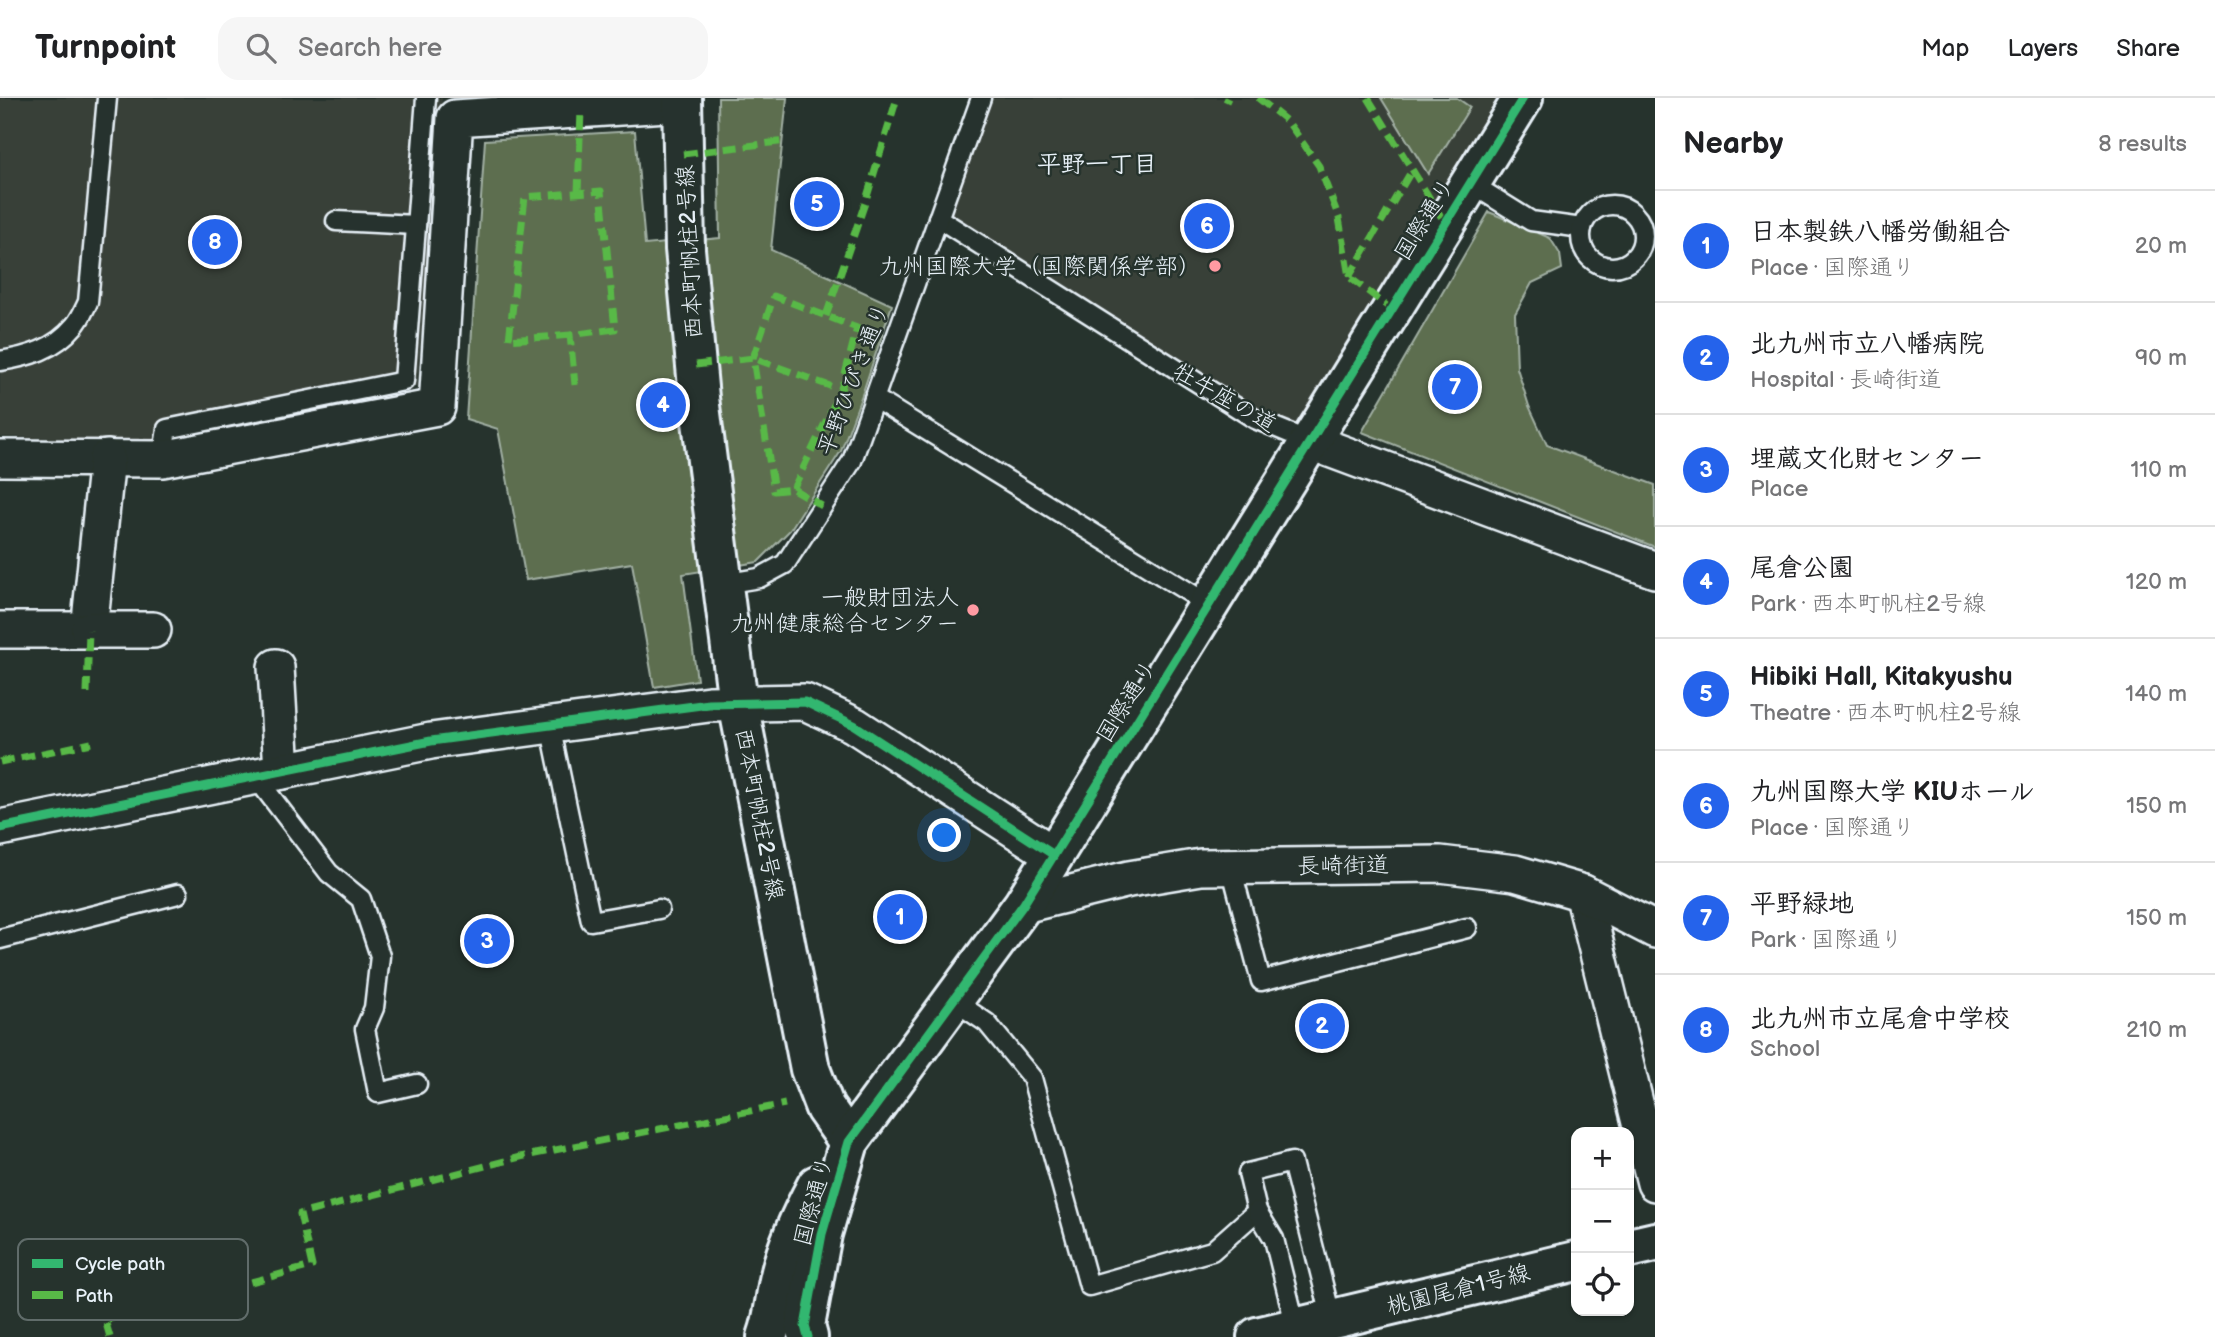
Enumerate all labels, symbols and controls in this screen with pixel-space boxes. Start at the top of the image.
search box [218,17,708,80]
text: Turnpoint [35,28,176,68]
icon: search [242,29,280,67]
text: Search here [298,33,442,64]
text: Map [1921,34,1969,63]
text: Layers [2007,34,2078,63]
text: Share [2116,34,2180,63]
text: Nearby [1683,126,1783,162]
text: 8 results [2098,130,2187,158]
district label: 平野一丁目 [1037,150,1157,179]
street label: 西本町帆柱2号線 [671,164,709,340]
street label: 国際通り [1389,173,1461,266]
pin: 5 [794,178,840,230]
pin: 6 [1184,200,1230,252]
pin: 8 [192,216,238,268]
text: 日本製鉄八幡労働組合 [1750,217,2010,248]
text: 1 [1701,232,1711,260]
text: 20 m [2135,232,2187,260]
place label: 九州国際大学（国際関係学部） [879,253,1201,281]
text: Place · 国際通り [1750,254,1915,282]
marker: 九州国際大学（国際関係学部） [1207,258,1223,274]
street label: 平野ひびき通り [812,299,896,460]
text: 北九州市立八幡病院 [1750,329,1984,360]
text: 2 [1699,344,1713,372]
text: 90 m [2135,344,2187,372]
street label: 牡牛座の道 [1168,357,1281,439]
pin: 7 [1432,361,1478,413]
text: Hospital · 長崎街道 [1750,366,1942,394]
pin: 4 [640,379,686,431]
text: 埋蔵文化財センター [1750,444,1984,475]
text: 3 [1699,456,1713,484]
text: 110 m [2130,456,2187,484]
text: Place [1750,475,1808,503]
text: 尾倉公園 [1750,553,1854,584]
text: 4 [1699,568,1713,596]
text: 120 m [2126,568,2187,596]
place label: 一般財団法人 九州健康総合センター [730,584,959,638]
text: Park · 西本町帆柱2号線 [1750,590,1986,618]
marker: 一般財団法人 九州健康総合センター [965,602,981,618]
street label: 国際通り [1091,655,1163,748]
text: Hibiki Hall, Kitakyushu [1750,662,2013,693]
text: 5 [1699,680,1713,708]
text: 140 m [2125,680,2187,708]
text: Theatre · 西本町帆柱2号線 [1750,699,2021,727]
street label: 西本町帆柱2号線 [729,726,789,903]
text: 九州国際大学 KIUホール [1750,777,2035,808]
text: 6 [1699,792,1713,820]
text: 150 m [2126,792,2187,820]
text: Place · 国際通り [1750,814,1915,842]
your location [927,818,961,852]
street label: 長崎街道 [1297,851,1389,881]
text: 平野緑地 [1750,889,1854,920]
pin: 1 [877,891,923,943]
text: 7 [1700,904,1712,932]
text: 150 m [2126,904,2187,932]
pin: 3 [464,915,510,967]
text: Park · 国際通り [1750,926,1903,954]
pin: 2 [1299,1000,1345,1052]
text: 北九州市立尾倉中学校 [1750,1004,2010,1035]
text: 8 [1699,1016,1713,1044]
text: 210 m [2126,1016,2187,1044]
text: School [1750,1035,1820,1063]
map controls [1571,1127,1634,1316]
button: + [1571,1127,1634,1190]
street label: 国際通り [789,1153,839,1249]
button: − [1571,1190,1634,1253]
legend [18,1239,248,1320]
text: Cycle path [75,1253,165,1276]
button: locate [1571,1253,1634,1316]
street label: 桃園尾倉1号線 [1384,1259,1533,1321]
text: Path [75,1285,113,1308]

